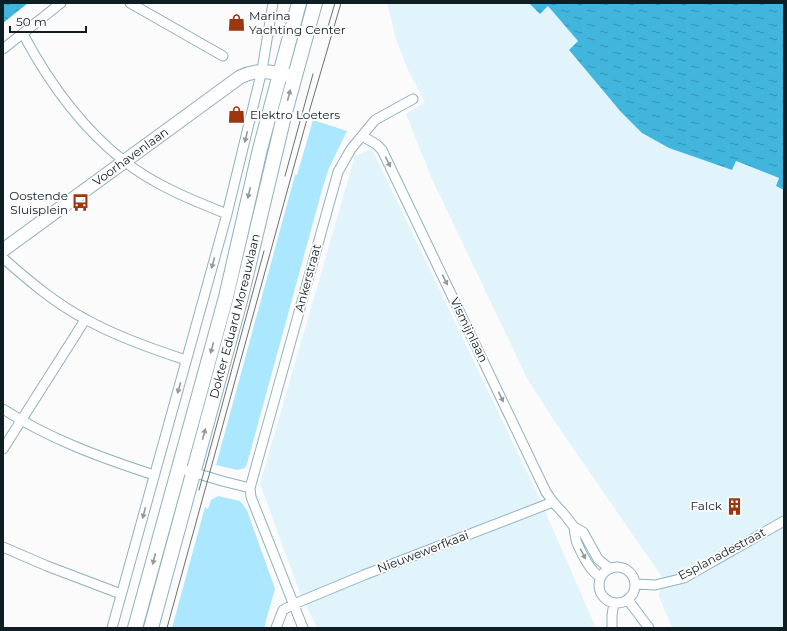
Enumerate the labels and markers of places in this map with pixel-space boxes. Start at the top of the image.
place label: Marina Yachting Center [249,8,346,37]
shop icon: Marina Yachting Center [226,13,246,33]
shop icon: Elektro Loeters [227,105,247,125]
place label: Elektro Loeters [250,107,340,122]
place label: Oostende Sluisplein [9,188,68,217]
bus stop icon: Oostende Sluisplein [71,193,91,213]
building icon: Falck [725,496,745,516]
place label: Falck [691,498,723,513]

